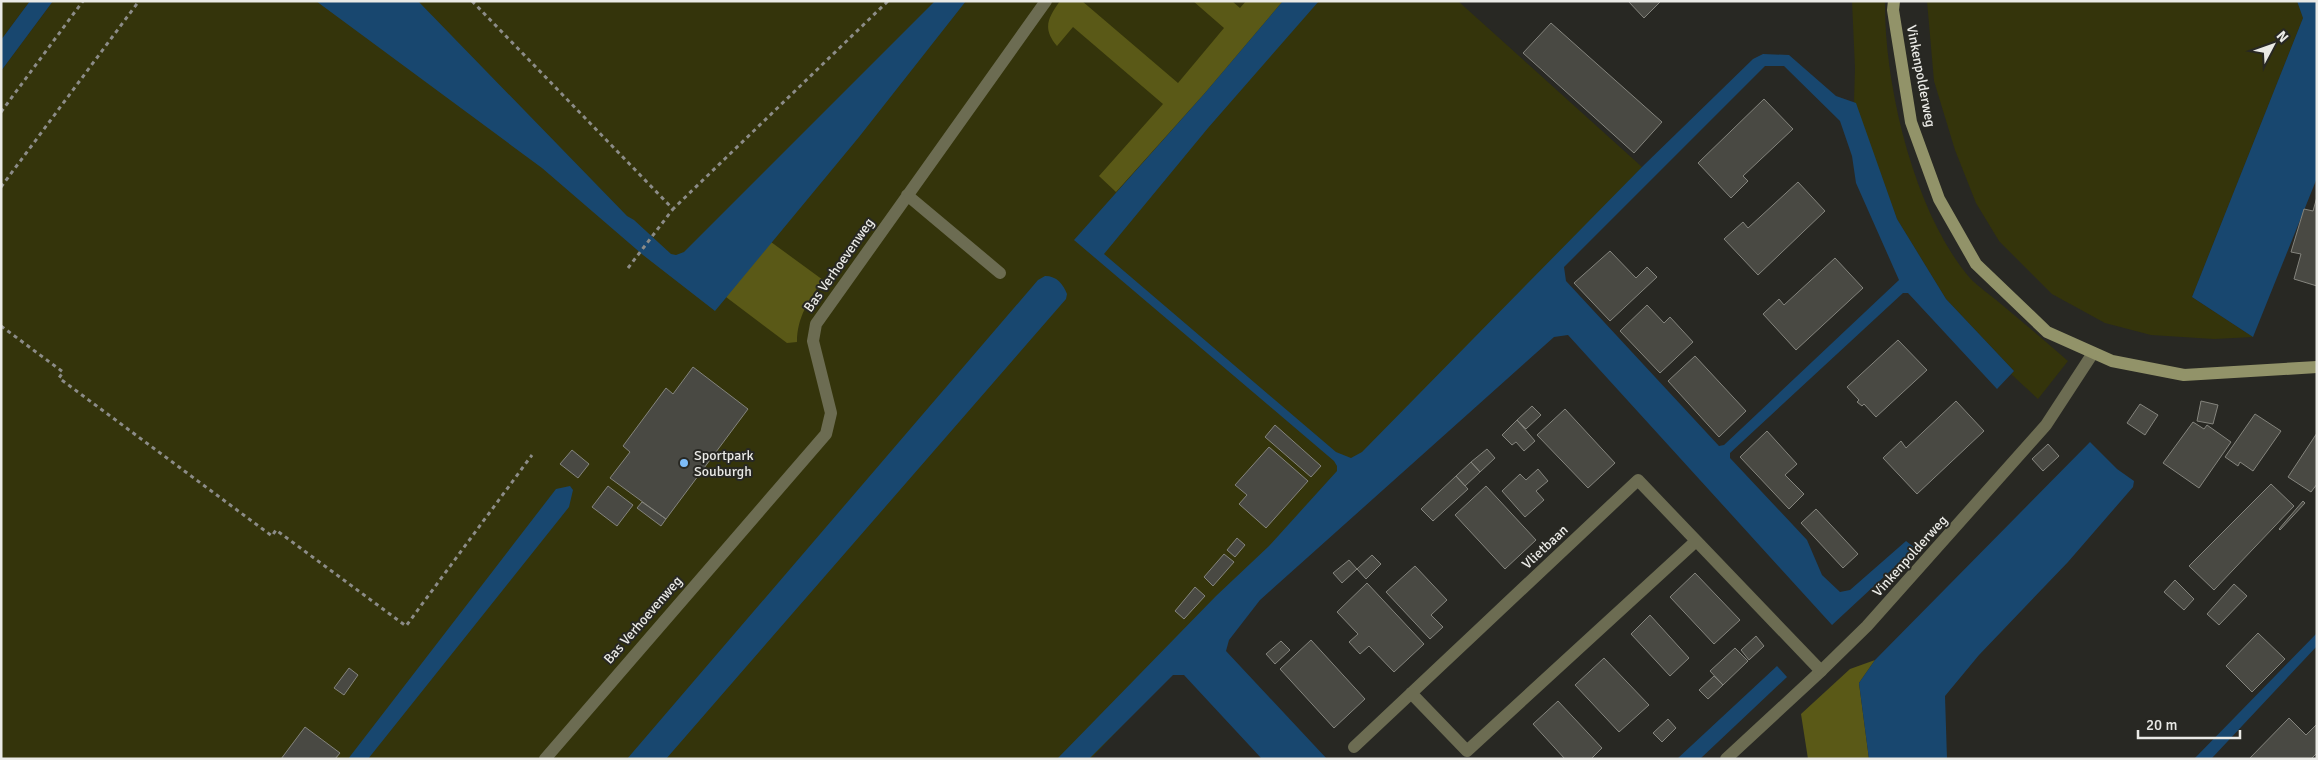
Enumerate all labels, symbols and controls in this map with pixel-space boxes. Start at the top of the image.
north arrow [2248,20,2298,70]
street label: Vinkenpolderweg [1903,23,1939,129]
text: N [2273,28,2292,46]
street label: Bas Verhoevenweg [800,215,878,315]
place label: Sportpark Souburgh [694,447,754,480]
marker: Sportpark Souburgh [678,457,690,469]
street label: Vinkenpolderweg [1869,512,1951,600]
street label: Vlietbaan [1518,521,1572,573]
street label: Bas Verhoevenweg [600,573,686,667]
scale bar [2138,708,2240,740]
text: 20 m [2146,716,2177,734]

